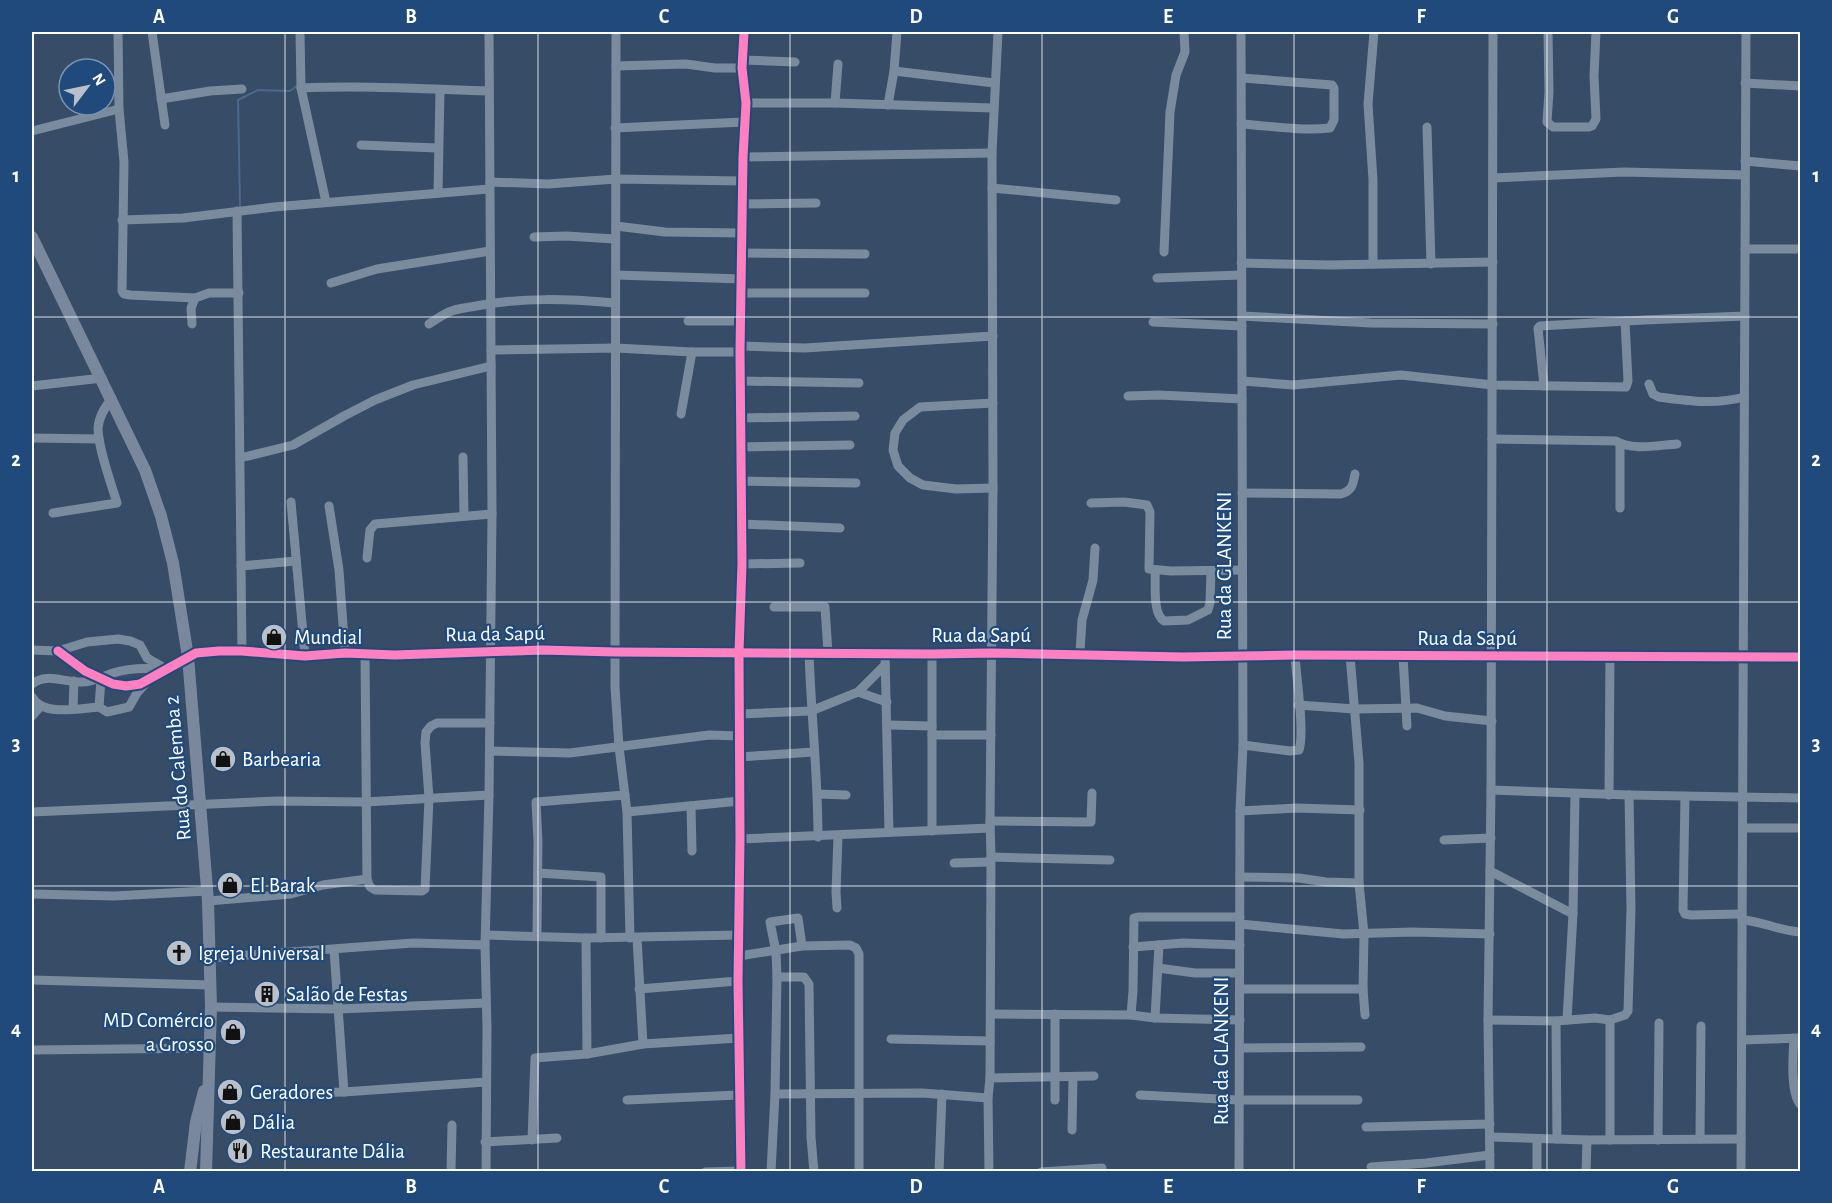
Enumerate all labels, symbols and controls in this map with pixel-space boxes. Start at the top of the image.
text: A [153,7,165,27]
text: B [405,7,417,27]
text: C [659,7,670,27]
text: D [909,7,923,27]
text: E [1163,7,1173,27]
text: F [1416,7,1426,27]
text: G [1667,7,1679,27]
north arrow [57,57,117,117]
text: N [89,71,109,89]
text: 1 [12,166,20,186]
text: 1 [1812,166,1820,186]
text: 2 [11,450,21,470]
text: 2 [1811,450,1821,470]
street label: Rua da GLANKENI [1214,492,1235,640]
shop icon: Mundial [259,622,289,652]
street label: Rua da Sapú [445,623,545,645]
street label: Rua da Sapú [931,625,1031,646]
place label: Mundial [294,627,362,648]
street label: Rua da Sapú [1417,628,1517,649]
street label: Rua do Calemba 2 [161,695,195,841]
text: 3 [12,734,20,754]
text: 3 [1812,734,1820,754]
shop icon: Barbearia [208,744,238,774]
place label: Barbearia [242,749,321,770]
shop icon: El Barak [215,870,245,900]
place label: El Barak [250,875,316,896]
church icon: Igreja Universal [164,938,194,968]
place label: Igreja Universal [198,943,325,964]
street label: Rua da GLANKENI [1211,977,1232,1125]
building icon: Salão de Festas [252,979,282,1009]
place label: Salão de Festas [286,984,408,1005]
place label: MD Comércio a Grosso [103,1010,214,1055]
shop icon: MD Comércio a Grosso [218,1017,248,1047]
text: 4 [11,1019,21,1039]
text: 4 [1811,1019,1821,1039]
shop icon: Geradores [215,1077,245,1107]
place label: Geradores [250,1082,333,1103]
shop icon: Dália [218,1107,248,1137]
place label: Dália [252,1112,296,1133]
restaurant icon: Restaurante Dália [225,1136,255,1166]
place label: Restaurante Dália [260,1141,405,1162]
text: A [153,1177,165,1197]
text: B [405,1177,417,1197]
text: C [659,1177,670,1197]
text: D [909,1177,923,1197]
text: E [1163,1177,1173,1197]
text: F [1416,1177,1426,1197]
text: G [1667,1177,1679,1197]

